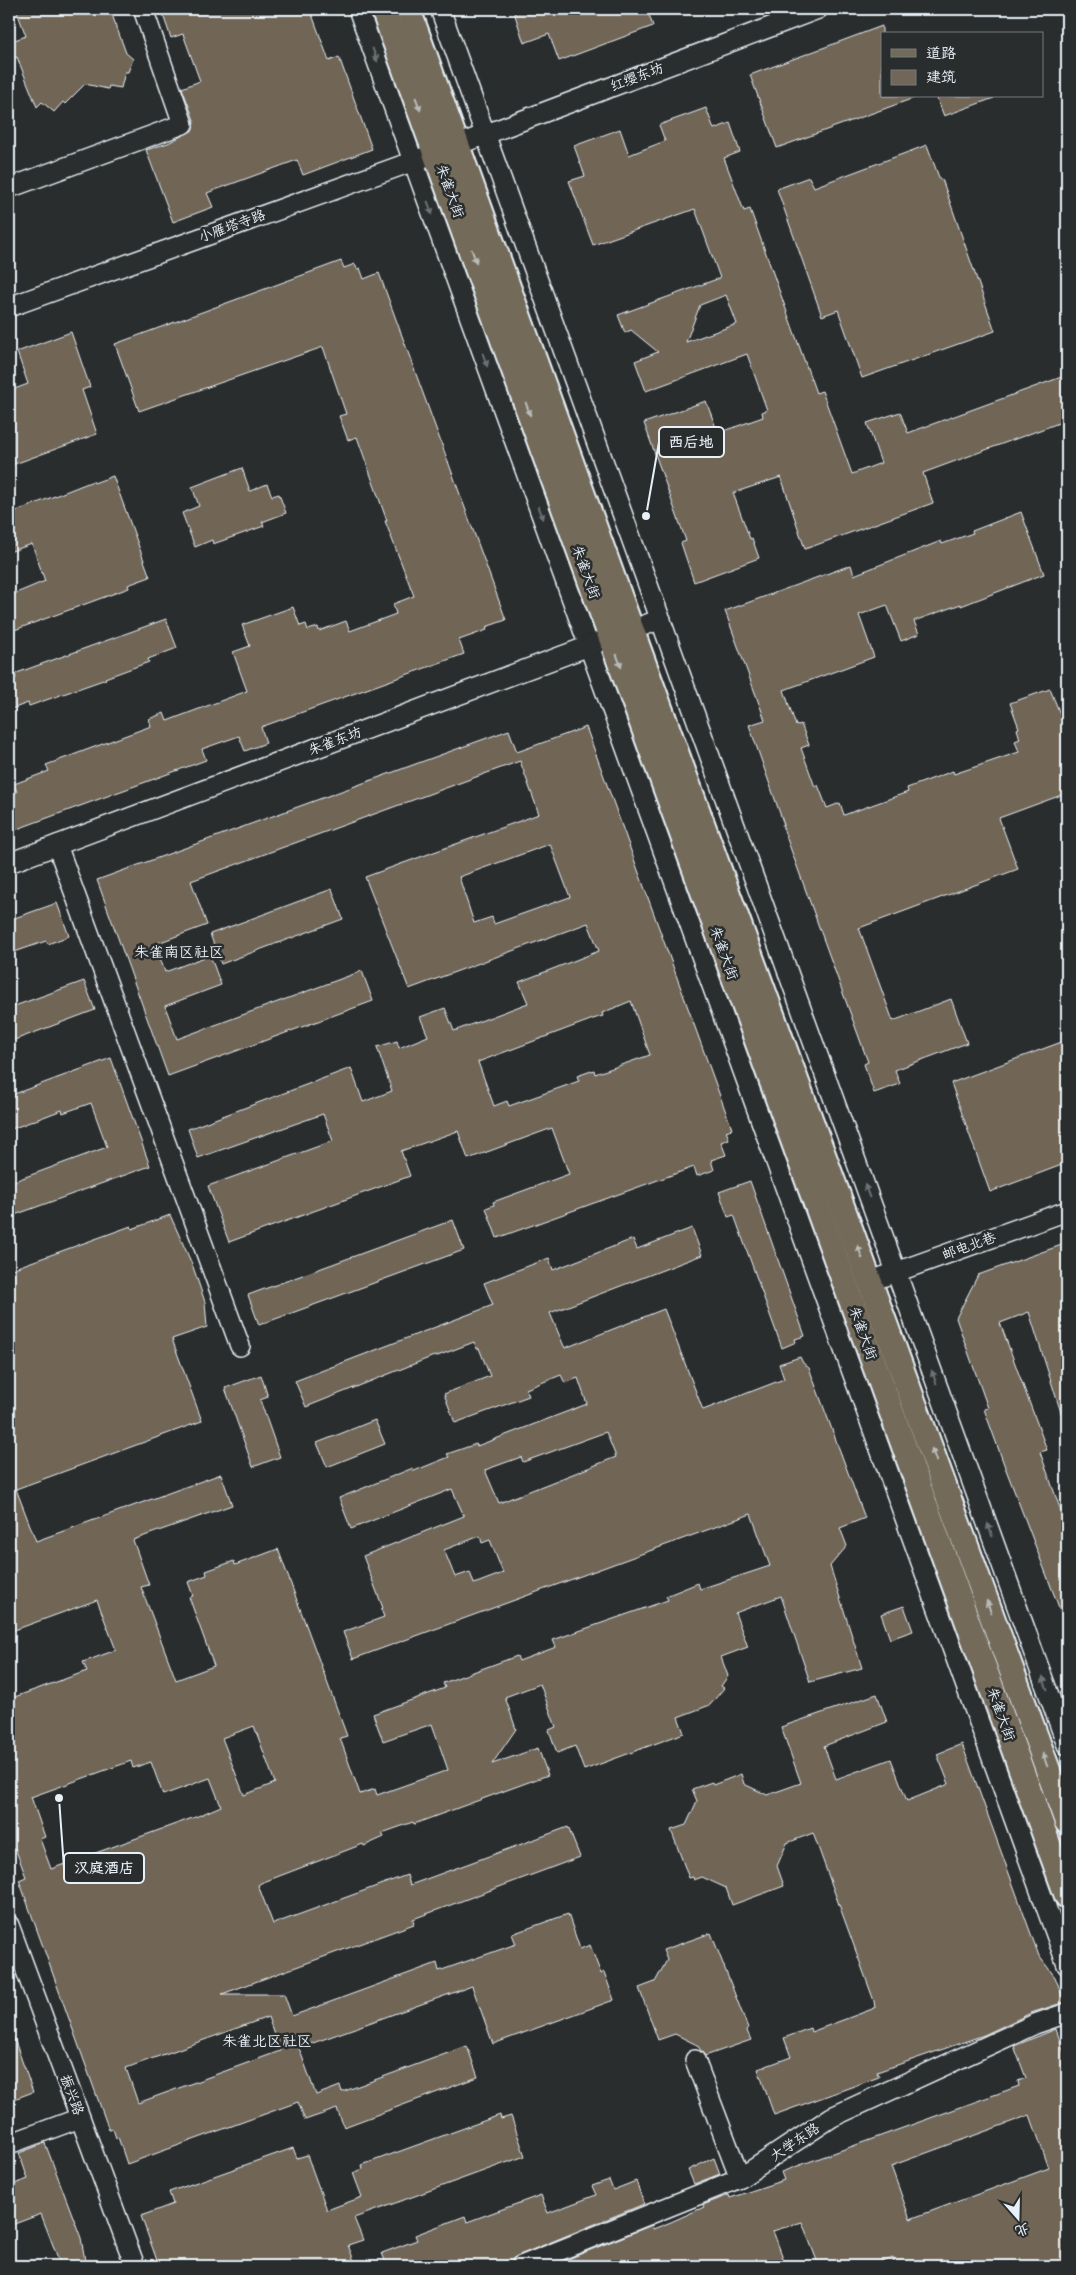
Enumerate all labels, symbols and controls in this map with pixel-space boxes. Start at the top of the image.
legend [881,32,1044,98]
text: 道路 [926,44,956,63]
one-way arrow [372,47,379,62]
street label: 红缨东坊 [608,59,666,95]
text: 建筑 [926,68,956,87]
one-way arrow [415,96,422,111]
street label: 朱雀大街 [432,162,468,220]
one-way arrow [427,200,434,215]
street label: 小雁塔寺路 [196,206,268,246]
one-way arrow [471,249,478,264]
one-way arrow [482,353,489,368]
one-way arrow [525,402,532,417]
callout: 西后地 [659,427,724,457]
text: 西后地 [668,433,714,452]
one-way arrow [537,506,545,521]
street label: 朱雀大街 [568,543,604,601]
one-way arrow [616,654,623,669]
street label: 朱雀东坊 [306,723,364,759]
street label: 朱雀大街 [706,924,742,982]
district label: 朱雀南区社区 [134,943,224,962]
one-way arrow [863,1183,871,1198]
street label: 邮电北巷 [940,1228,999,1264]
one-way arrow [856,1245,863,1260]
street label: 朱雀大街 [845,1304,881,1362]
one-way arrow [930,1369,938,1384]
one-way arrow [930,1447,937,1462]
one-way arrow [986,1522,994,1537]
one-way arrow [985,1599,993,1614]
one-way arrow [1041,1675,1048,1690]
street label: 朱雀大街 [983,1685,1019,1743]
one-way arrow [1041,1752,1049,1767]
callout: 汉庭酒店 [64,1853,144,1883]
text: 汉庭酒店 [74,1859,134,1878]
district label: 朱雀北区社区 [222,2032,312,2051]
street label: 振兴路 [57,2072,87,2118]
street label: 大学东路 [767,2119,823,2165]
north arrow [994,2192,1044,2242]
text: 北 [1013,2219,1032,2240]

